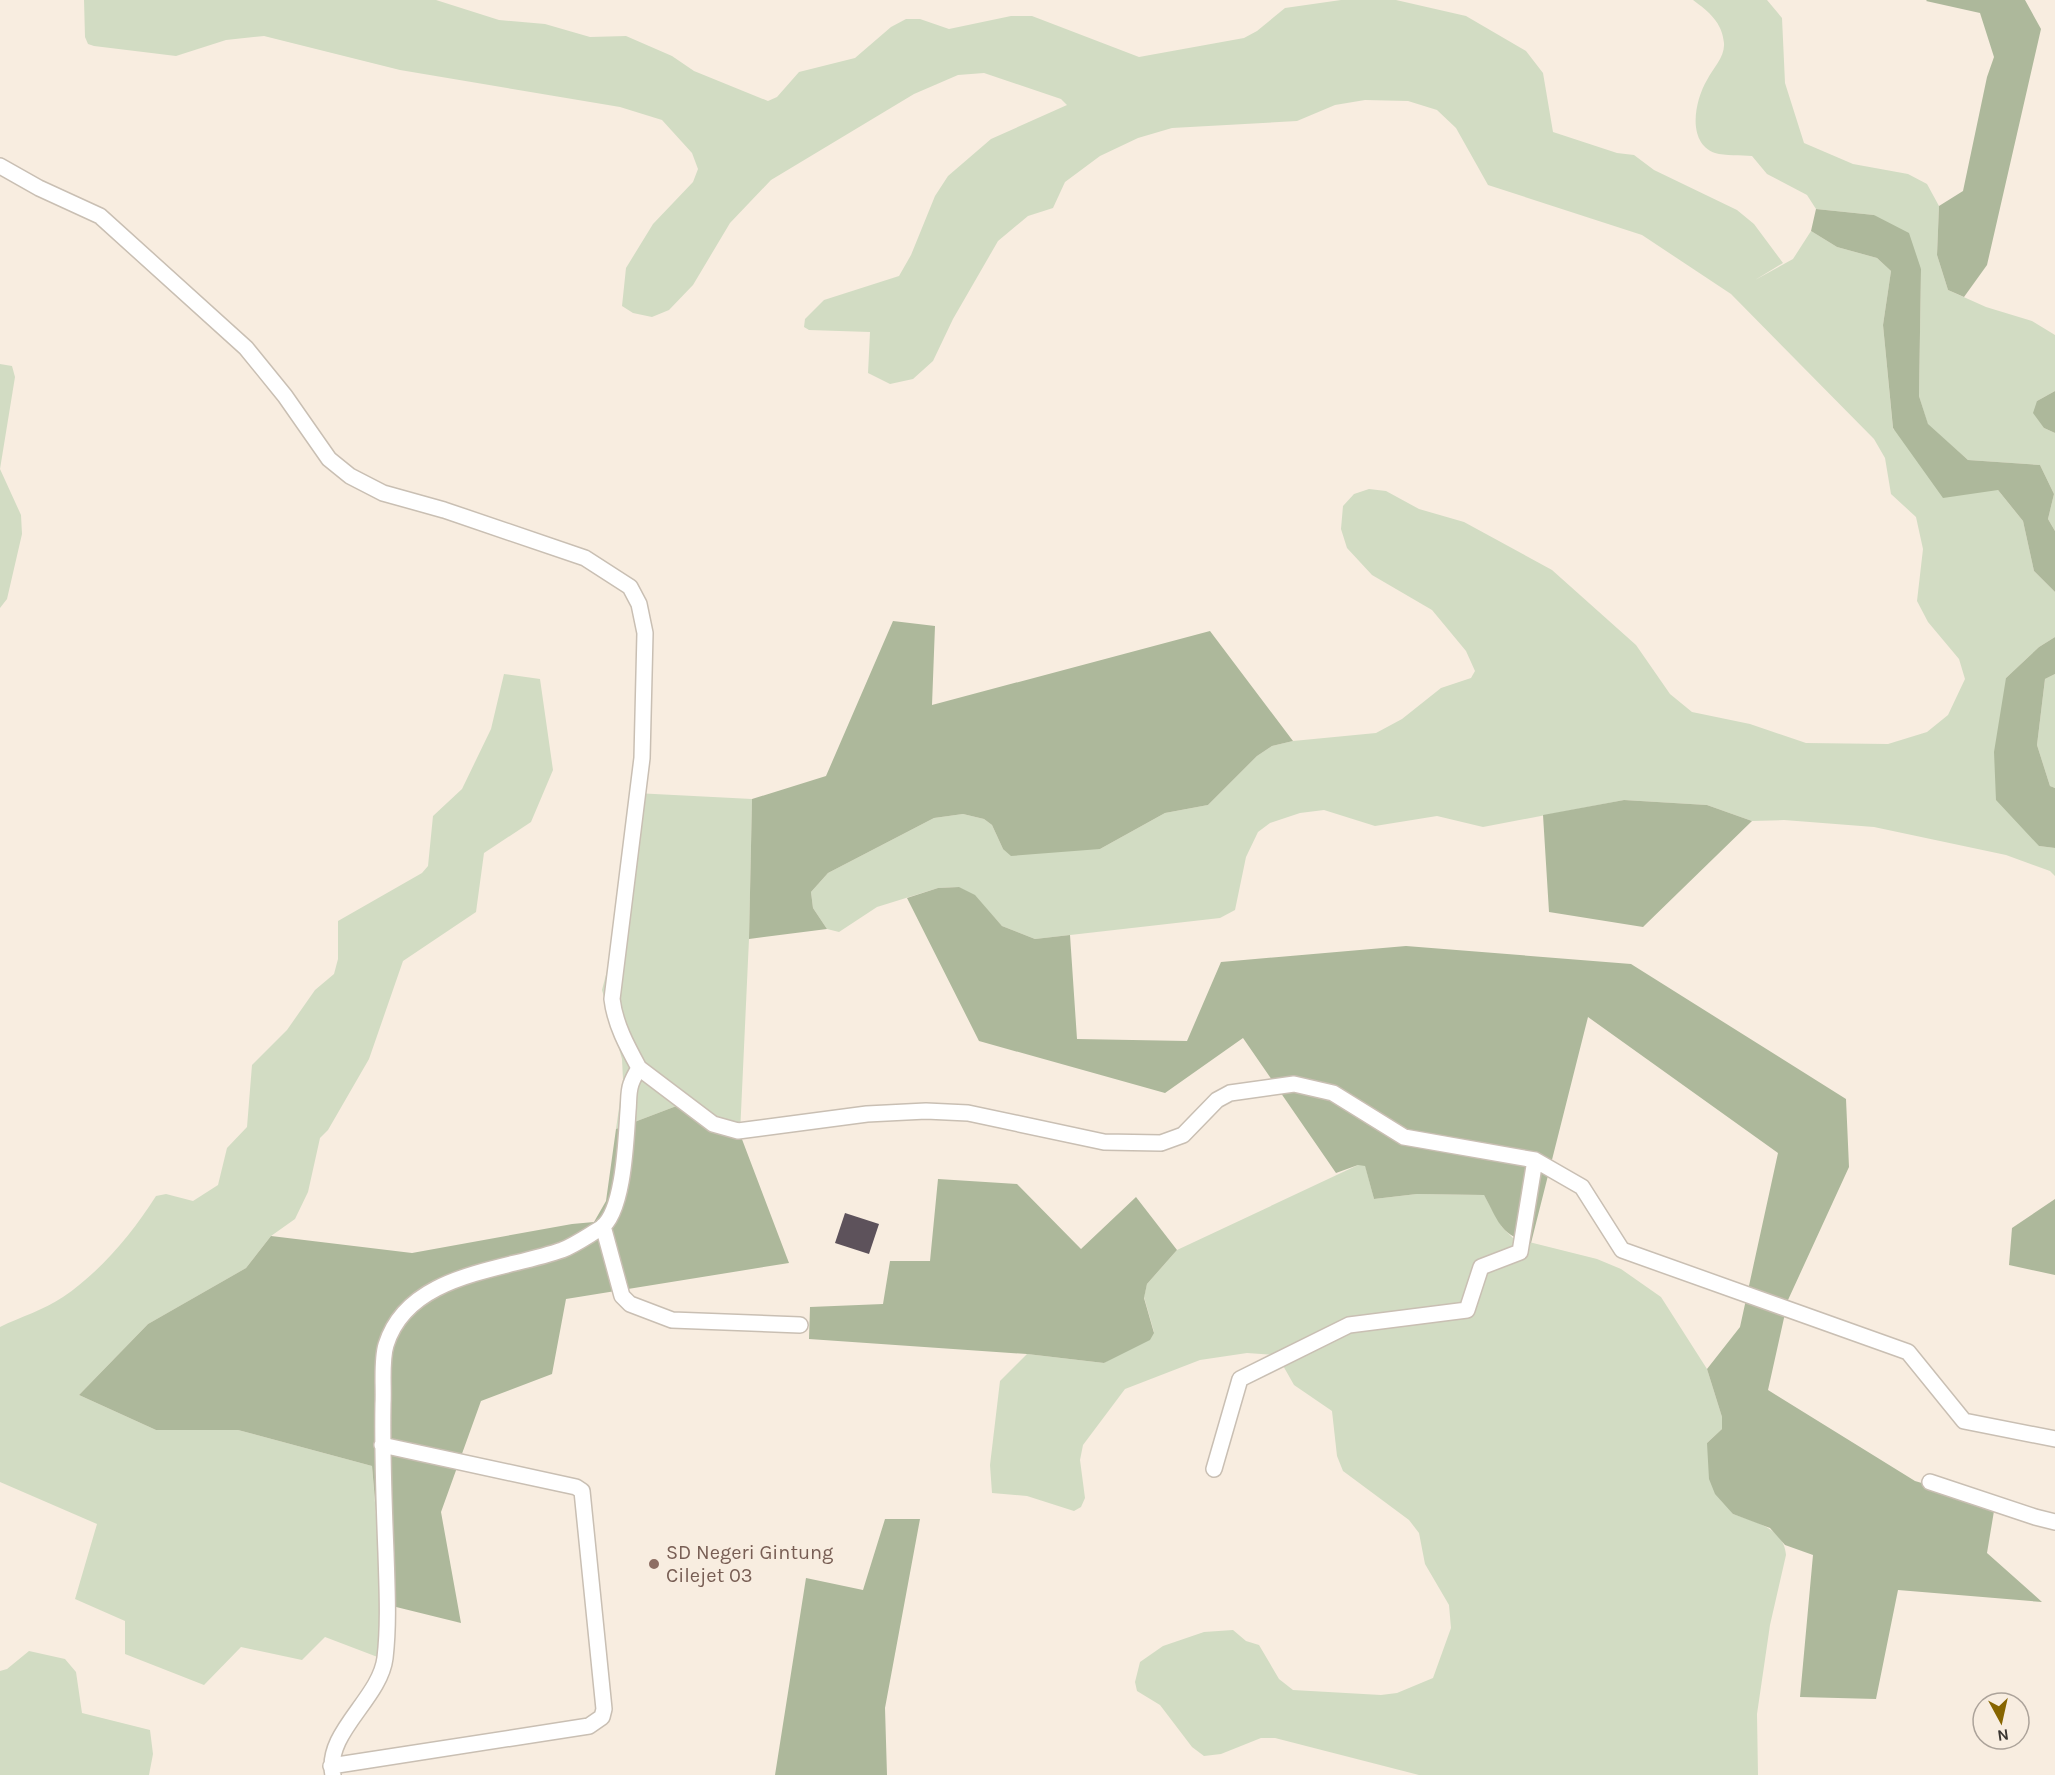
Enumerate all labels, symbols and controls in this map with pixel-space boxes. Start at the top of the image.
place label: SD Negeri Gintung Cilejet 03 [666,1541,833,1587]
marker: SD Negeri Gintung Cilejet 03 [647,1557,661,1571]
north arrow [1971,1691,2031,1751]
text: N [1996,1725,2010,1746]

